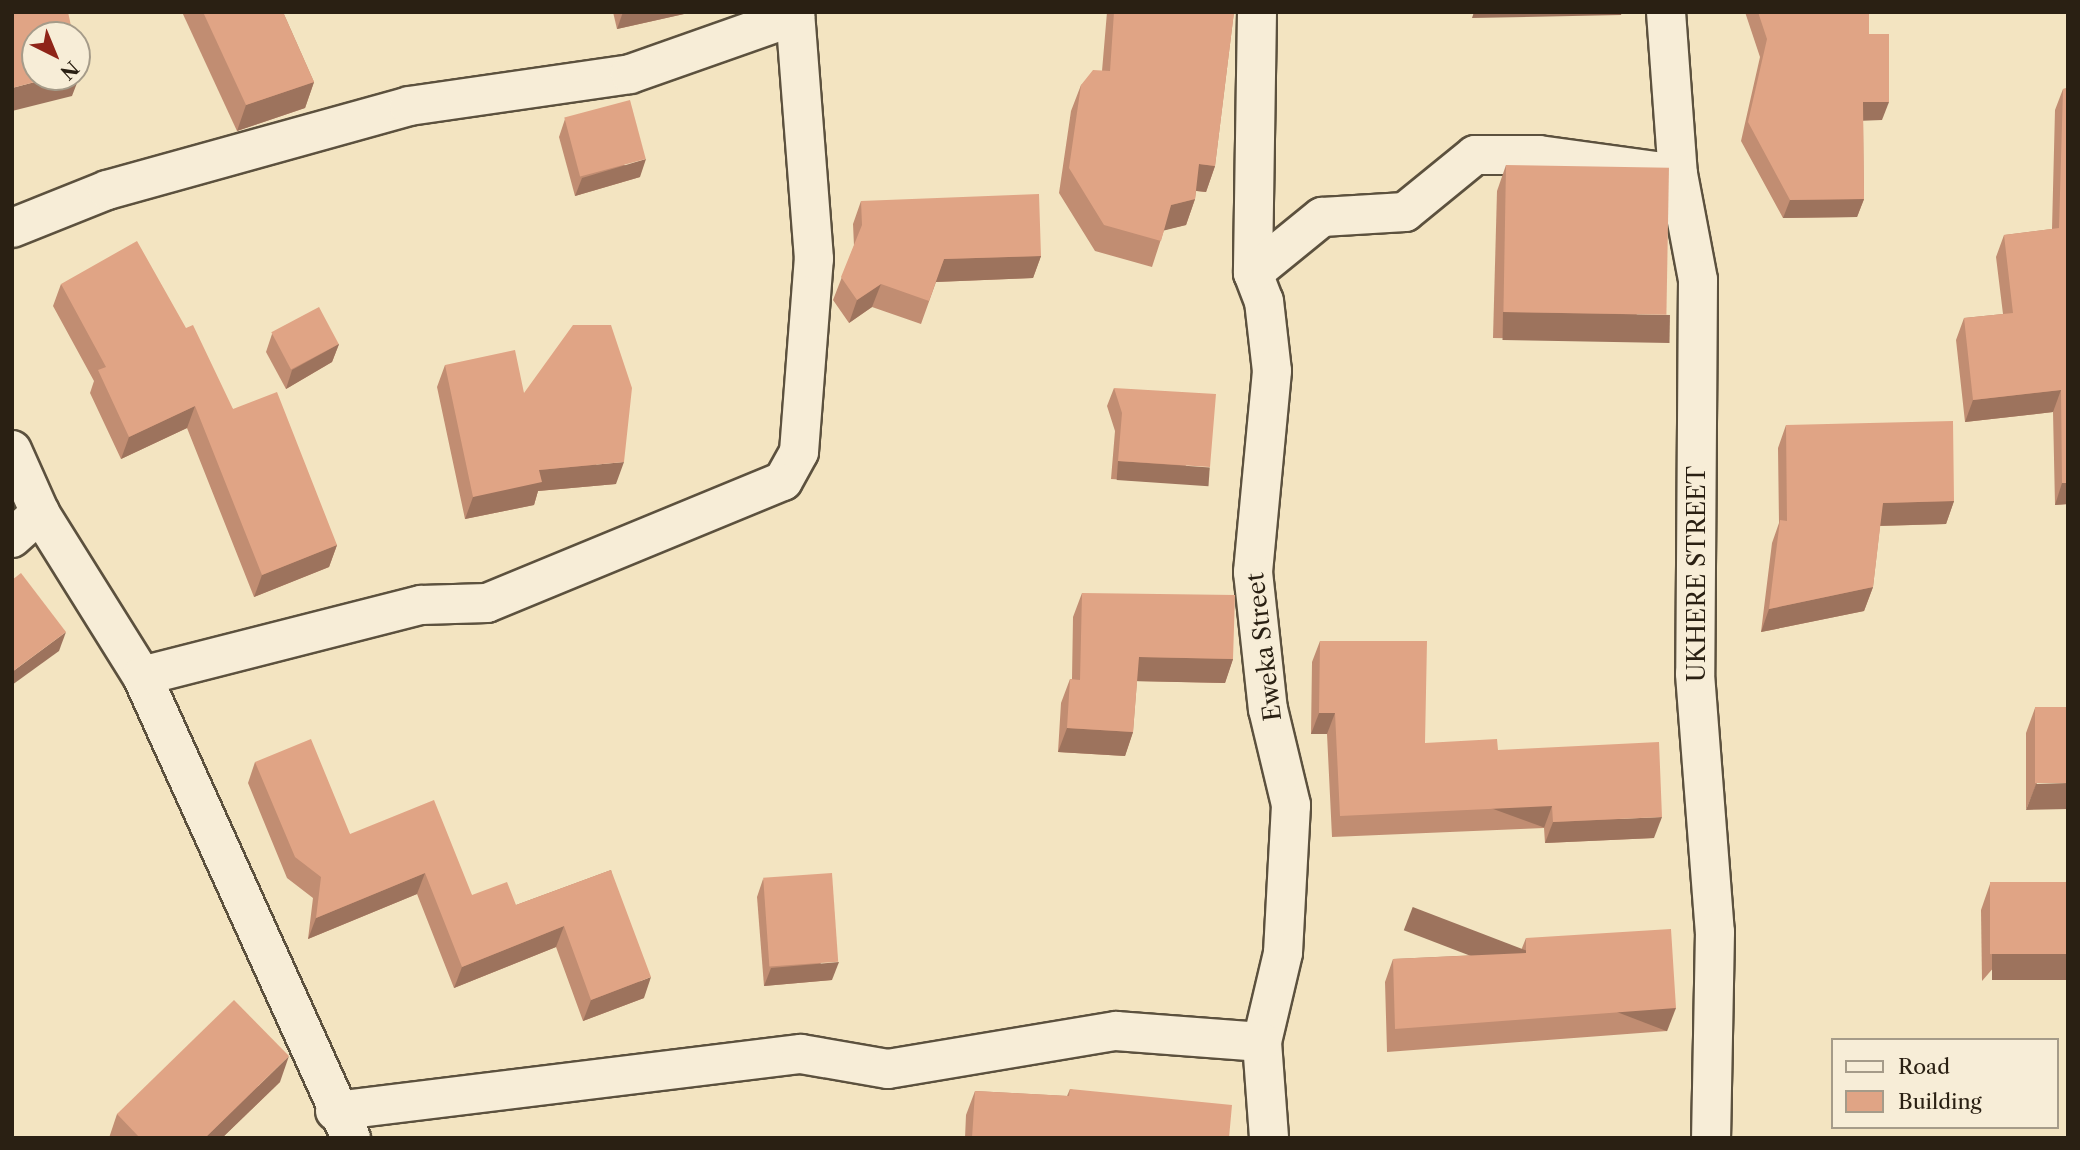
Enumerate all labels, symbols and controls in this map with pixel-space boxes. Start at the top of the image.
north arrow [21,21,91,91]
text: N [55,56,83,84]
street label: UKHERE STREET [1683,466,1711,682]
street label: Eweka Street [1241,571,1287,723]
legend [1832,1038,2059,1129]
text: Road [1898,1054,1950,1079]
text: Building [1898,1089,1982,1114]

